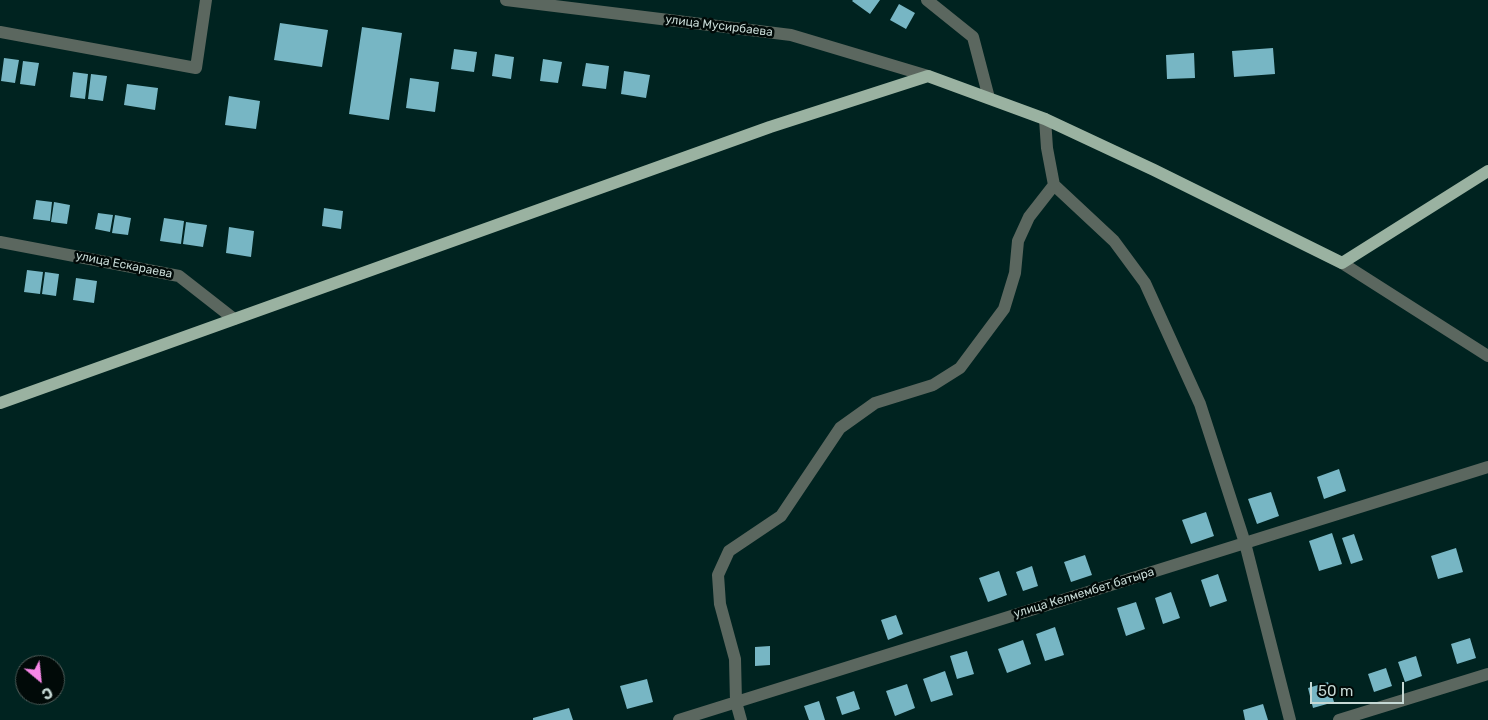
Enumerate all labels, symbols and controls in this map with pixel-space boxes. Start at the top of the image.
street label: улица Мусирбаева [664,12,774,40]
street label: улица Ескараева [74,249,174,281]
street label: улица Келмембет батыра [1012,565,1156,621]
north arrow [15,655,65,705]
scale bar [1313,672,1407,704]
text: 50 m [1318,682,1353,700]
text: С [38,683,55,703]

